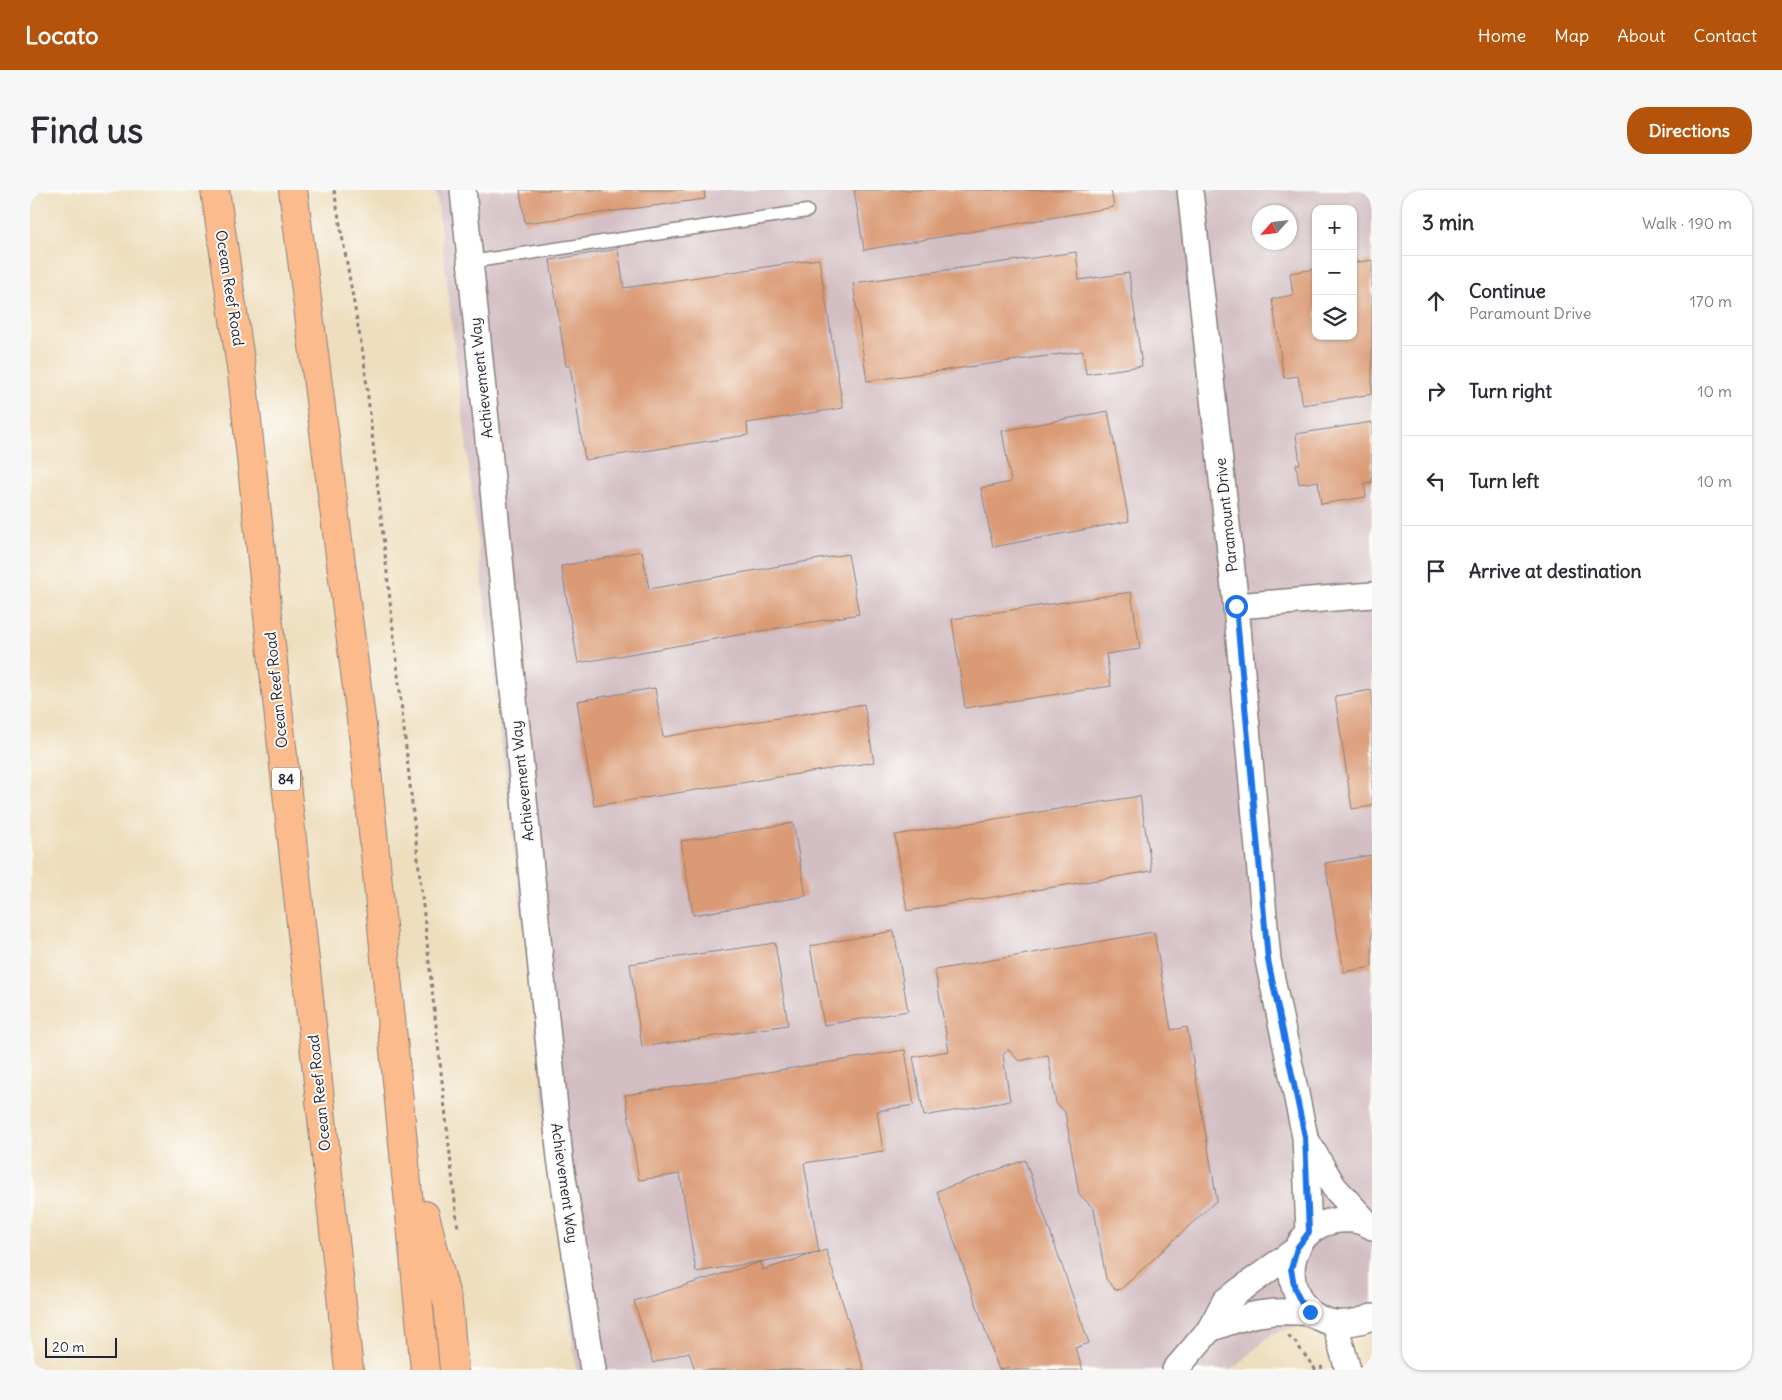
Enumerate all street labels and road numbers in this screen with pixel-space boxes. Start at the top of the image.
street label: Ocean Reef Road [211,229,249,347]
street label: Achievement Way [465,317,497,439]
street label: Paramount Drive [1211,457,1241,573]
street label: Ocean Reef Road [260,631,292,749]
street label: Achievement Way [506,720,538,842]
road number: 84 [272,768,300,790]
street label: Ocean Reef Road [303,1034,335,1152]
street label: Achievement Way [547,1122,583,1244]

